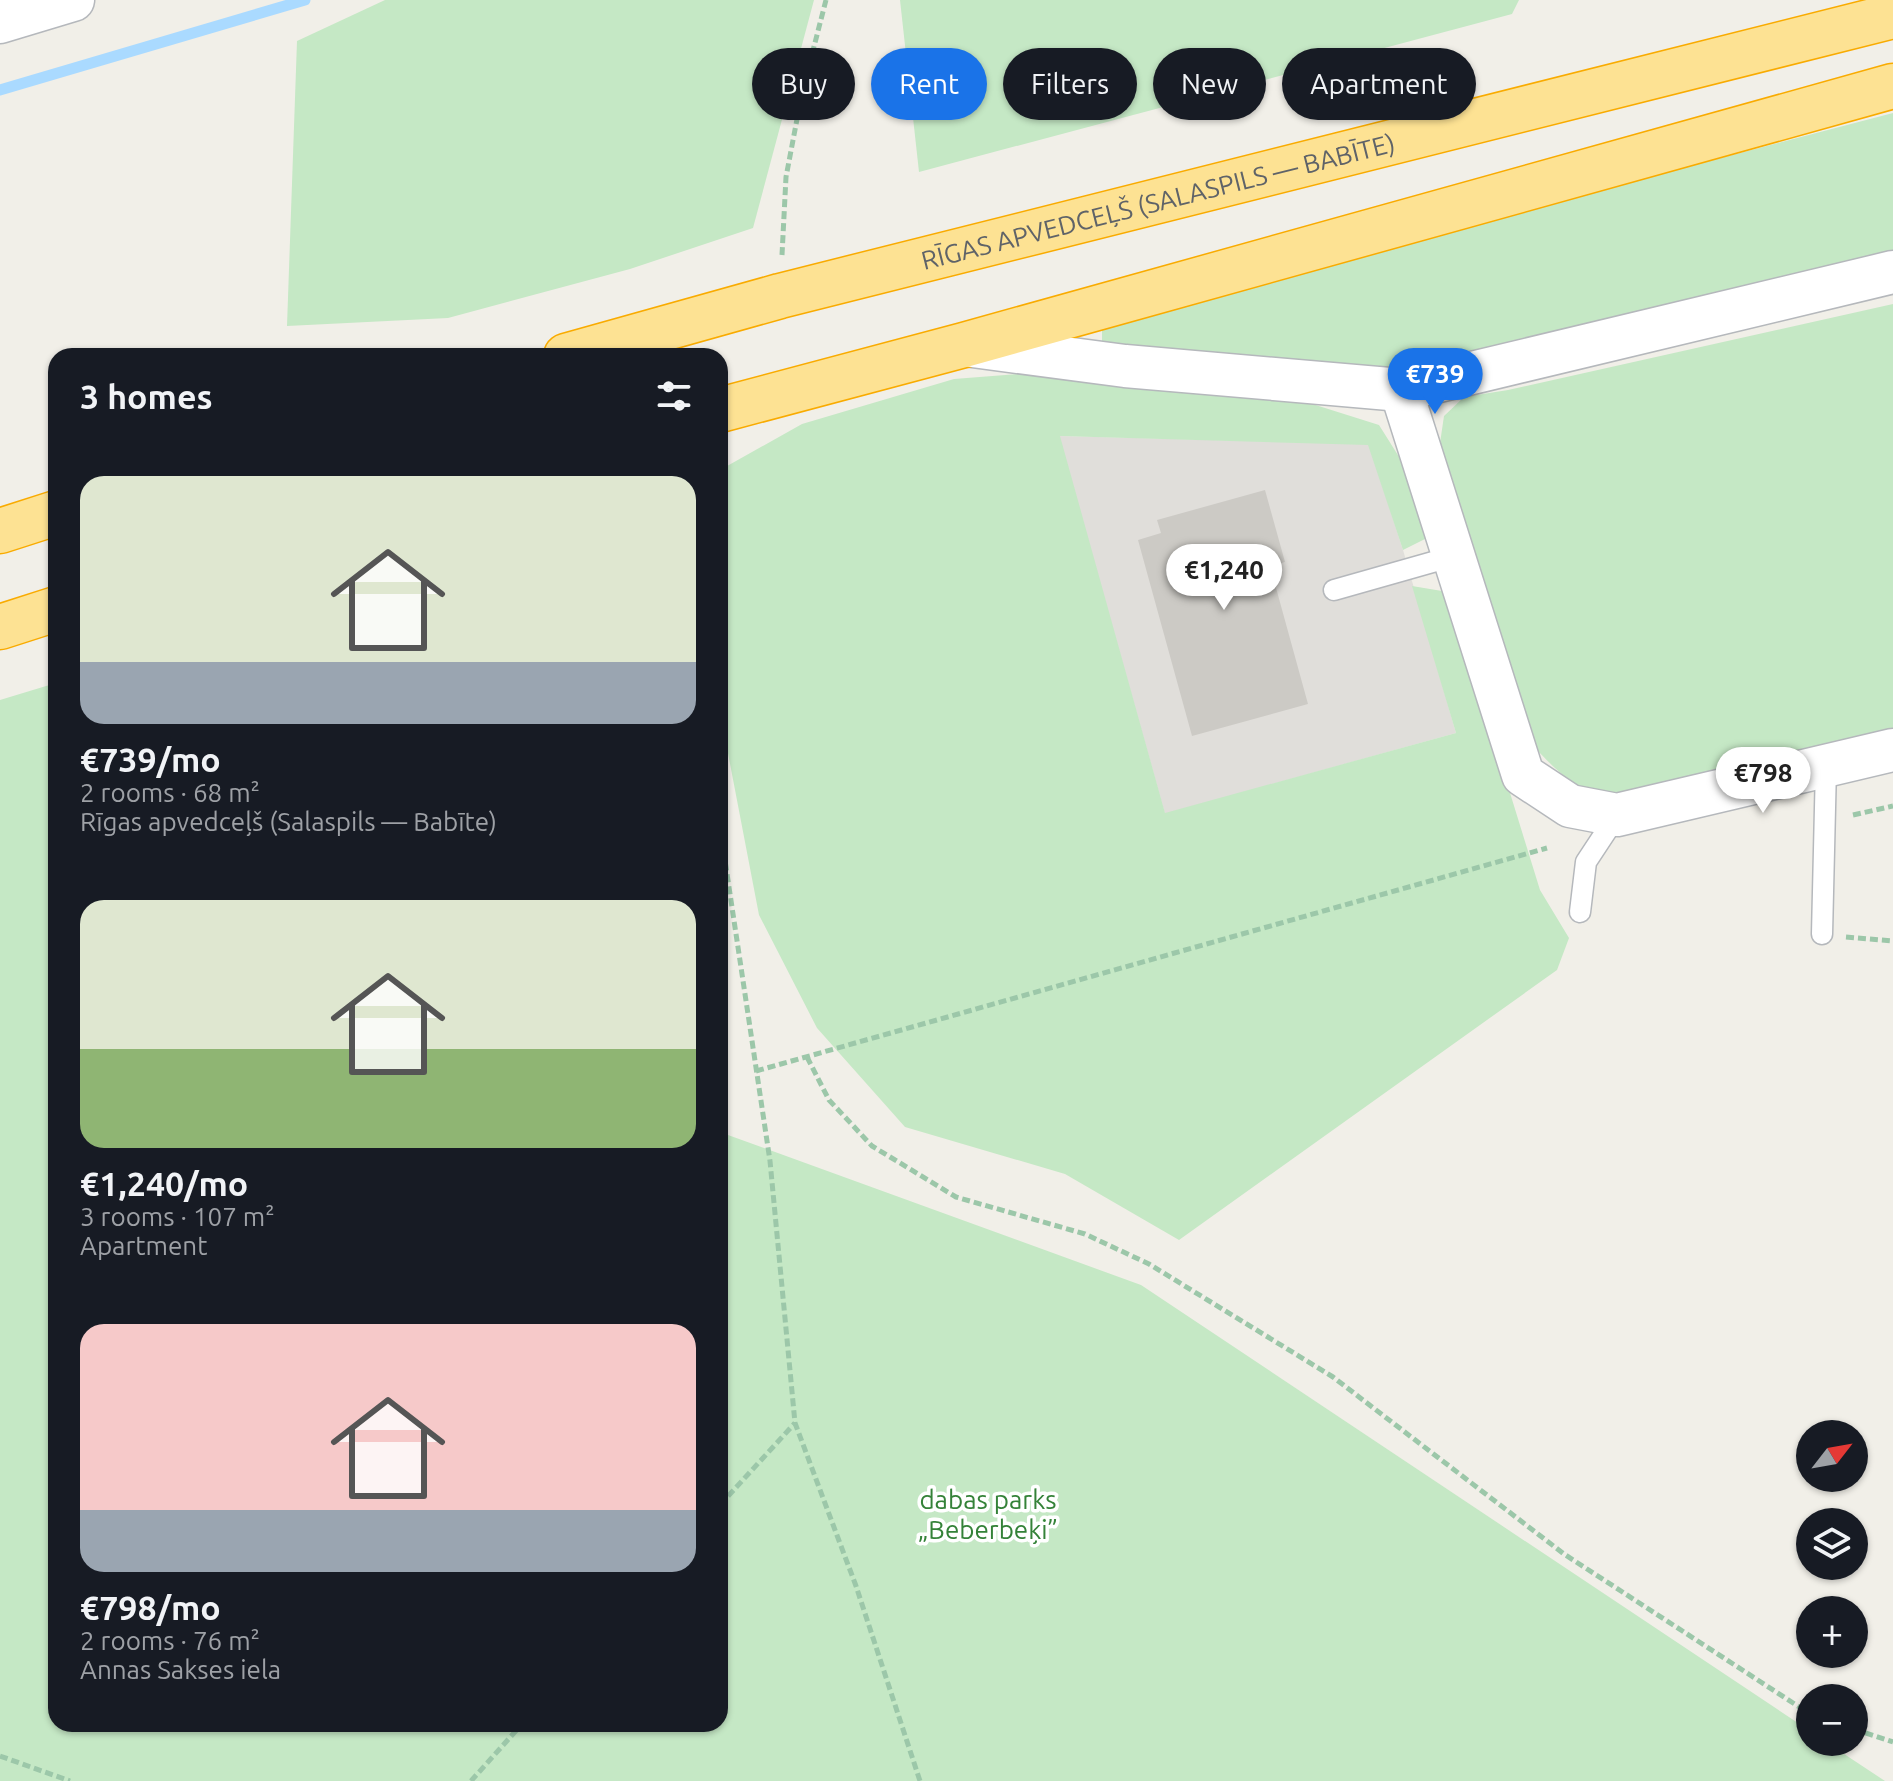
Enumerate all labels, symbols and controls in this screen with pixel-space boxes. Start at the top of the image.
chip: Buy [752,48,855,120]
chip: Rent [871,48,987,120]
chip: Filters [1003,48,1137,120]
chip: New [1153,48,1266,120]
chip: Apartment [1282,48,1476,120]
street label: RĪGAS APVEDCEĻŠ (SALASPILS — BABĪTE) [918,127,1398,274]
pin: €739 [1388,348,1482,416]
text: €739 [1406,359,1464,388]
icon: filters [652,374,696,418]
text: 3 homes [80,377,213,415]
icon: home [316,528,460,672]
pin: €1,240 [1159,544,1289,612]
text: €1,240 [1184,555,1264,584]
text: €739/mo [80,740,221,778]
pin: €798 [1716,747,1810,815]
text: €798 [1734,758,1792,787]
text: 2 rooms · 68 m² [80,778,260,807]
text: Rīgas apvedceļš (Salaspils — Babīte) [80,807,497,836]
icon: home [316,952,460,1096]
text: €1,240/mo [80,1164,248,1202]
text: 3 rooms · 107 m² [80,1202,275,1231]
text: Apartment [80,1231,207,1260]
icon: home [316,1376,460,1520]
north arrow [1796,1420,1868,1492]
map controls [1796,1420,1868,1756]
park label: dabas parks „Beberbeķi” [918,1485,1058,1544]
button: layers [1796,1508,1868,1580]
text: €798/mo [80,1588,221,1626]
button: + [1796,1596,1868,1668]
text: 2 rooms · 76 m² [80,1626,260,1655]
text: Annas Sakses iela [80,1655,281,1684]
button: − [1796,1684,1868,1756]

